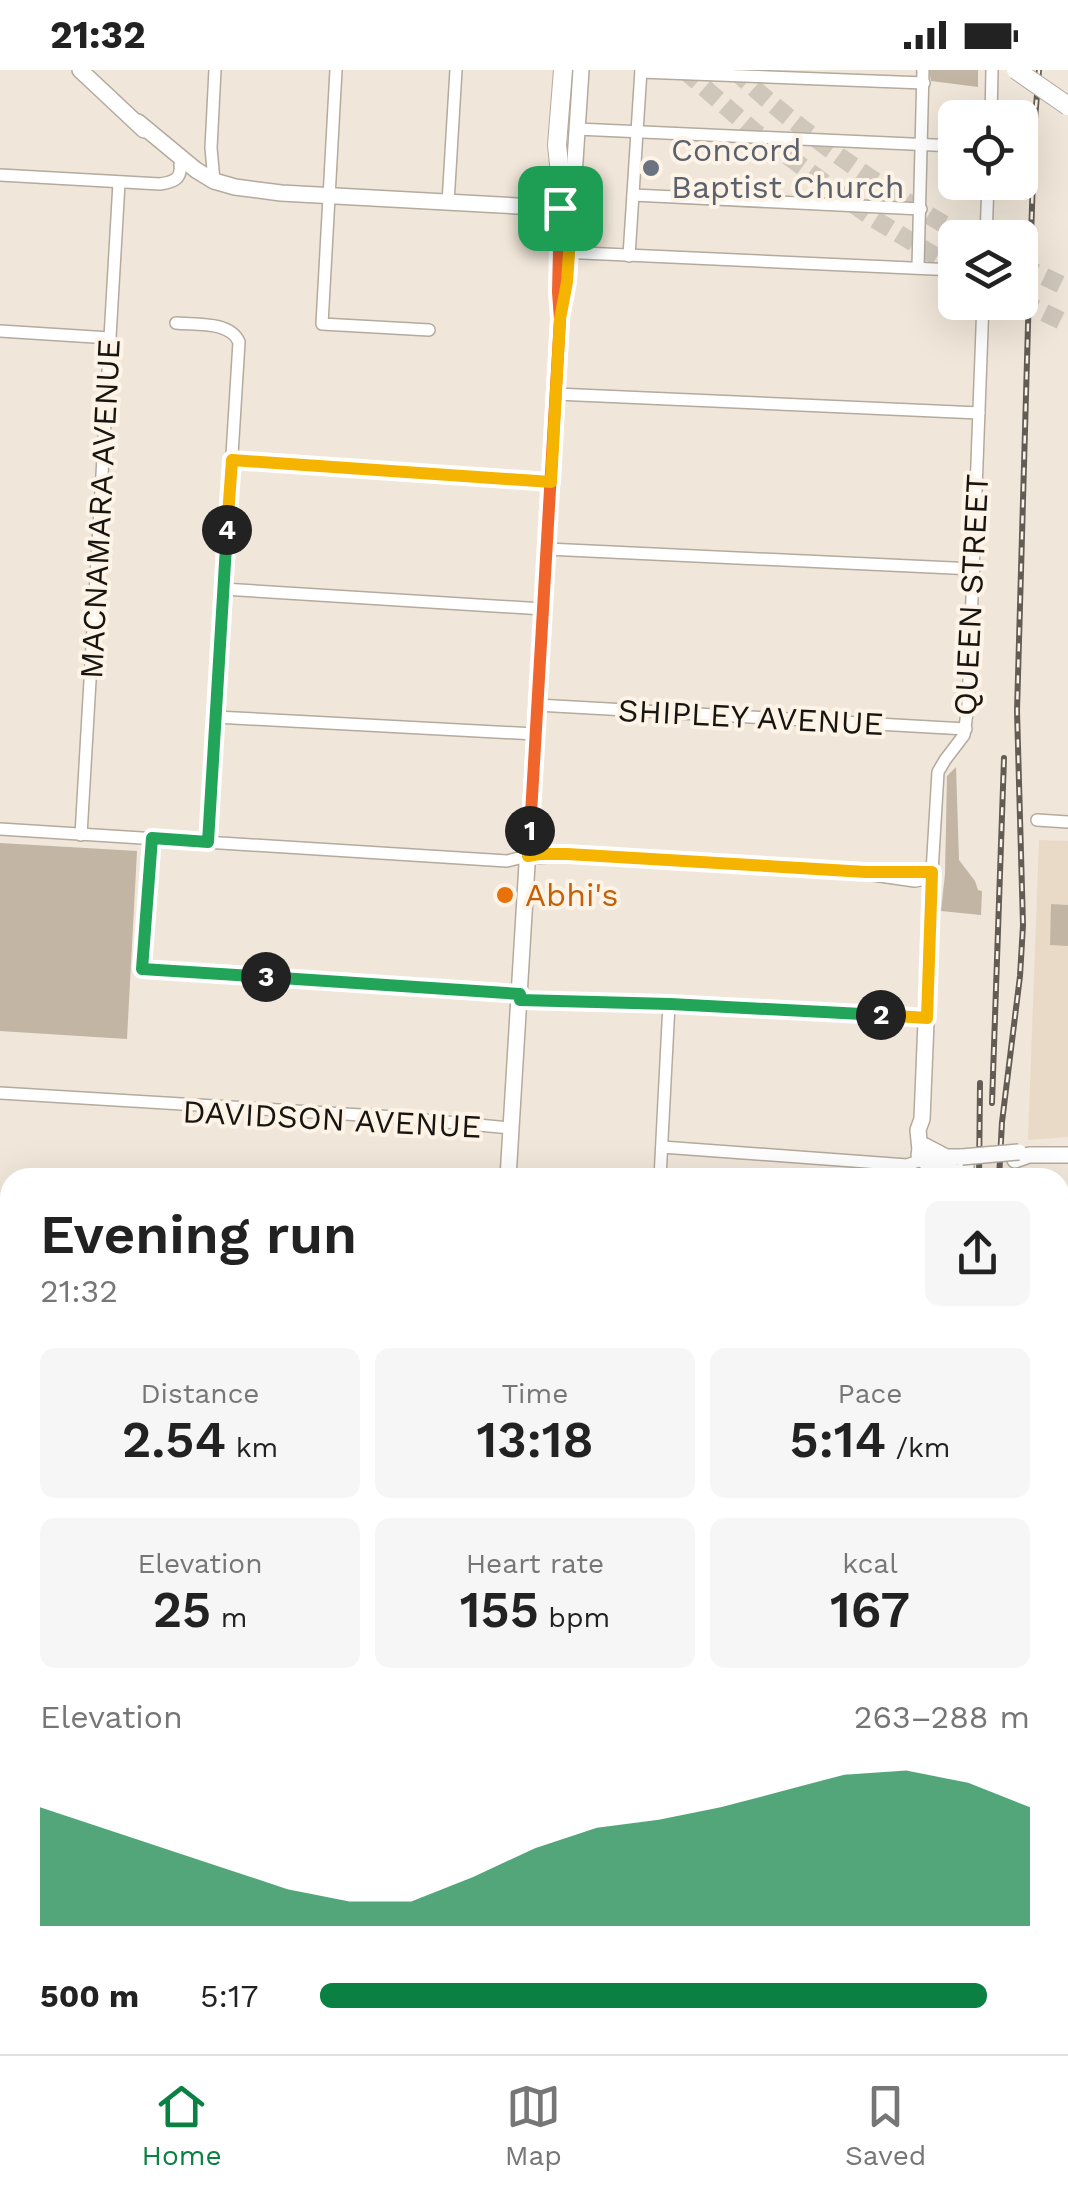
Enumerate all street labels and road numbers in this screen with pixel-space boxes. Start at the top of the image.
street label: MACNAMARA AVENUE [72,338,128,680]
street label: QUEEN STREET [946,473,996,717]
street label: SHIPLEY AVENUE [617,691,885,743]
street label: DAVIDSON AVENUE [182,1092,482,1146]

